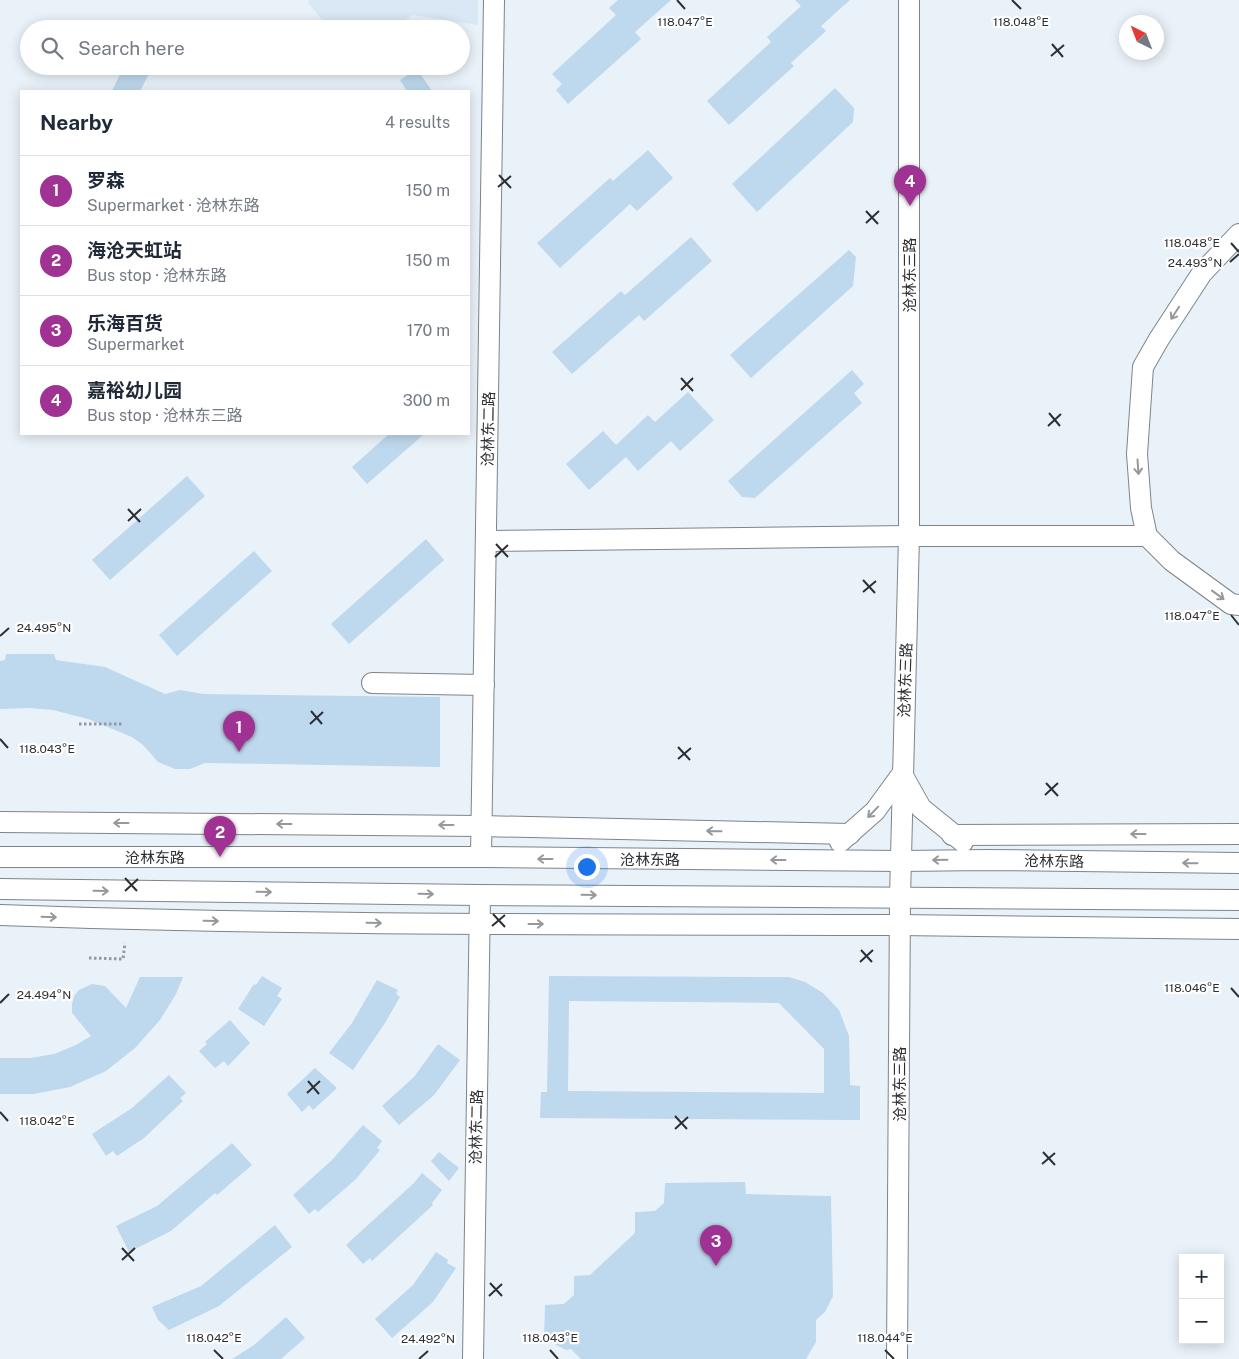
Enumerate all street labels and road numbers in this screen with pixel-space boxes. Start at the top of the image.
street label: 沧林东三路 [901,237,918,313]
street label: 沧林东二路 [479,391,497,467]
street label: 沧林东三路 [895,642,915,718]
street label: 沧林东路 [125,849,185,866]
street label: 沧林东路 [620,851,680,868]
street label: 沧林东路 [1024,852,1084,870]
street label: 沧林东三路 [891,1046,908,1122]
street label: 沧林东二路 [467,1089,485,1165]

